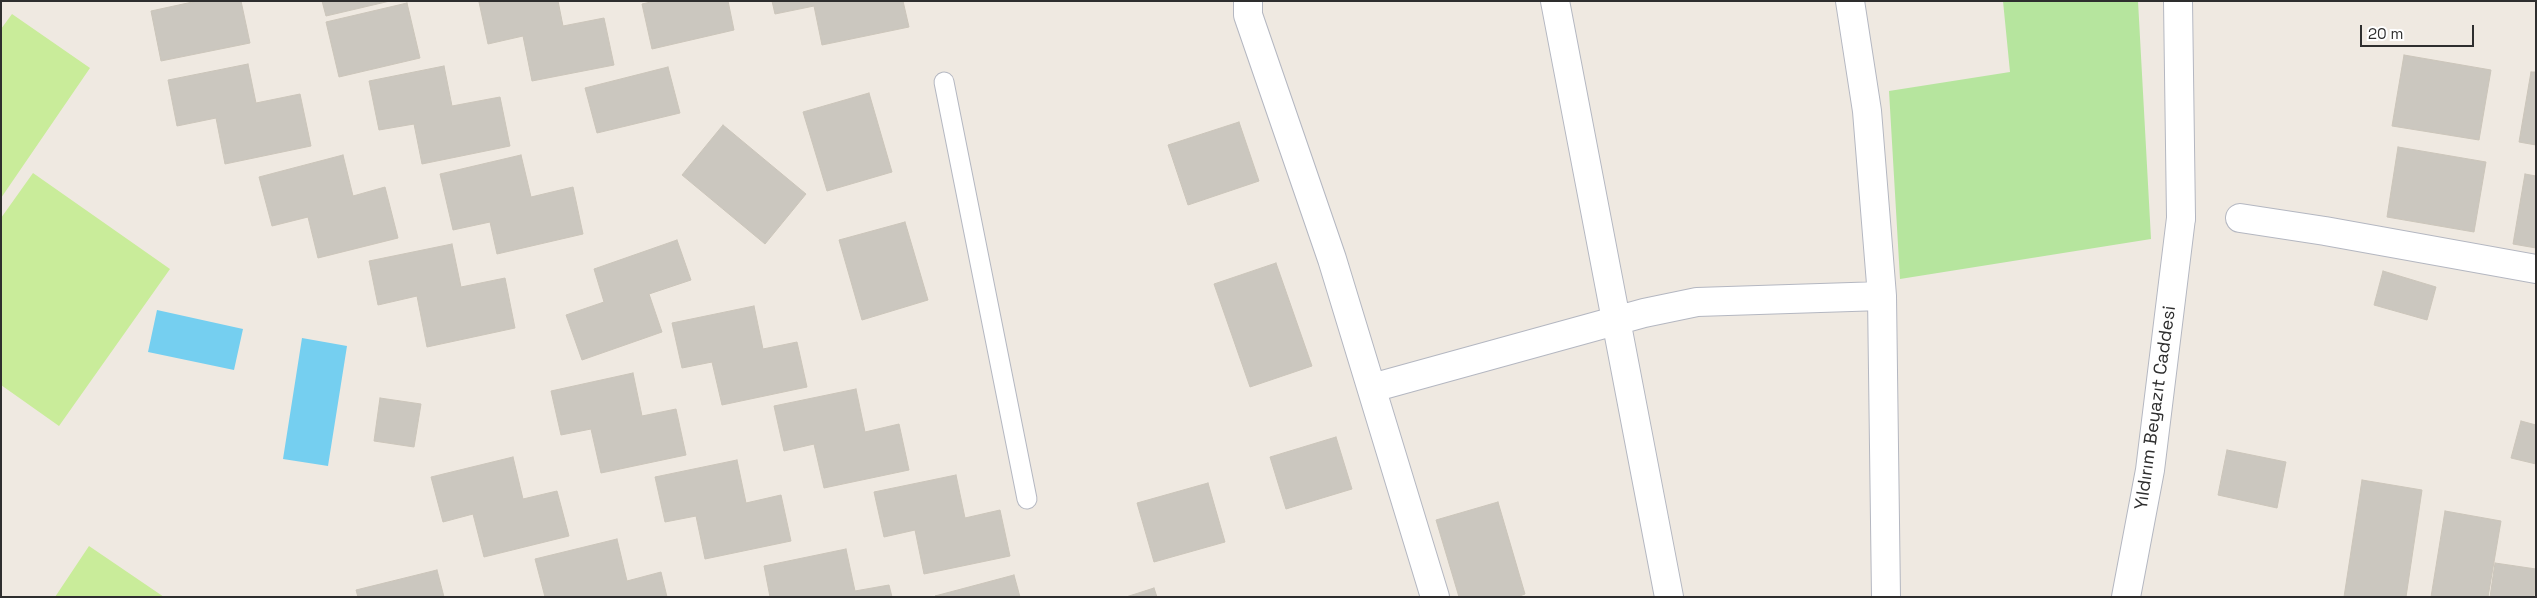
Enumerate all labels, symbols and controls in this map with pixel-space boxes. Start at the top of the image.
scale bar [2362,15,2476,47]
text: 20 m [2368,24,2403,43]
street label: Yıldırım Beyazıt Caddesi [2131,305,2181,511]

